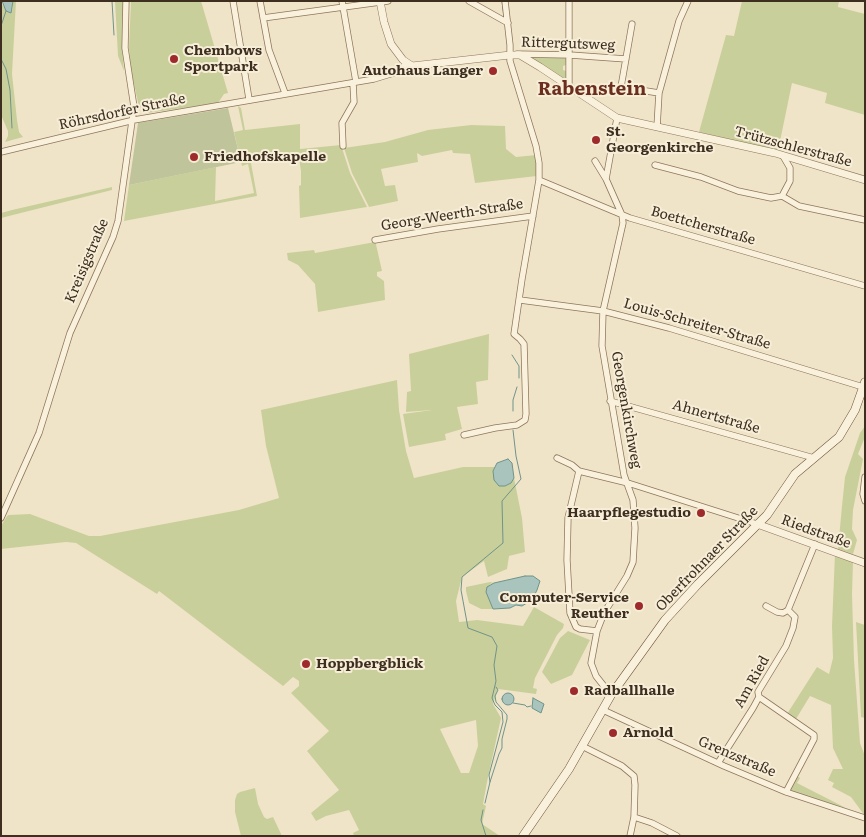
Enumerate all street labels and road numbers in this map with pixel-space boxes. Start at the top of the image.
street label: Rittergutsweg [521,34,615,54]
street label: Röhrsdorfer Straße [57,90,187,134]
street label: Trützschlerstraße [733,123,853,171]
street label: Georg-Weerth-Straße [380,195,524,235]
street label: Boettcherstraße [649,203,757,249]
street label: Kreisigstraße [62,216,112,306]
street label: Louis-Schreiter-Straße [622,295,772,353]
street label: Georgenkirchweg [607,350,645,470]
street label: Ahnertstraße [670,396,762,438]
street label: Oberfrohnaer Straße [652,503,762,615]
street label: Riedstraße [779,512,853,552]
street label: Am Ried [731,653,773,711]
street label: Grenzstraße [696,733,778,781]

